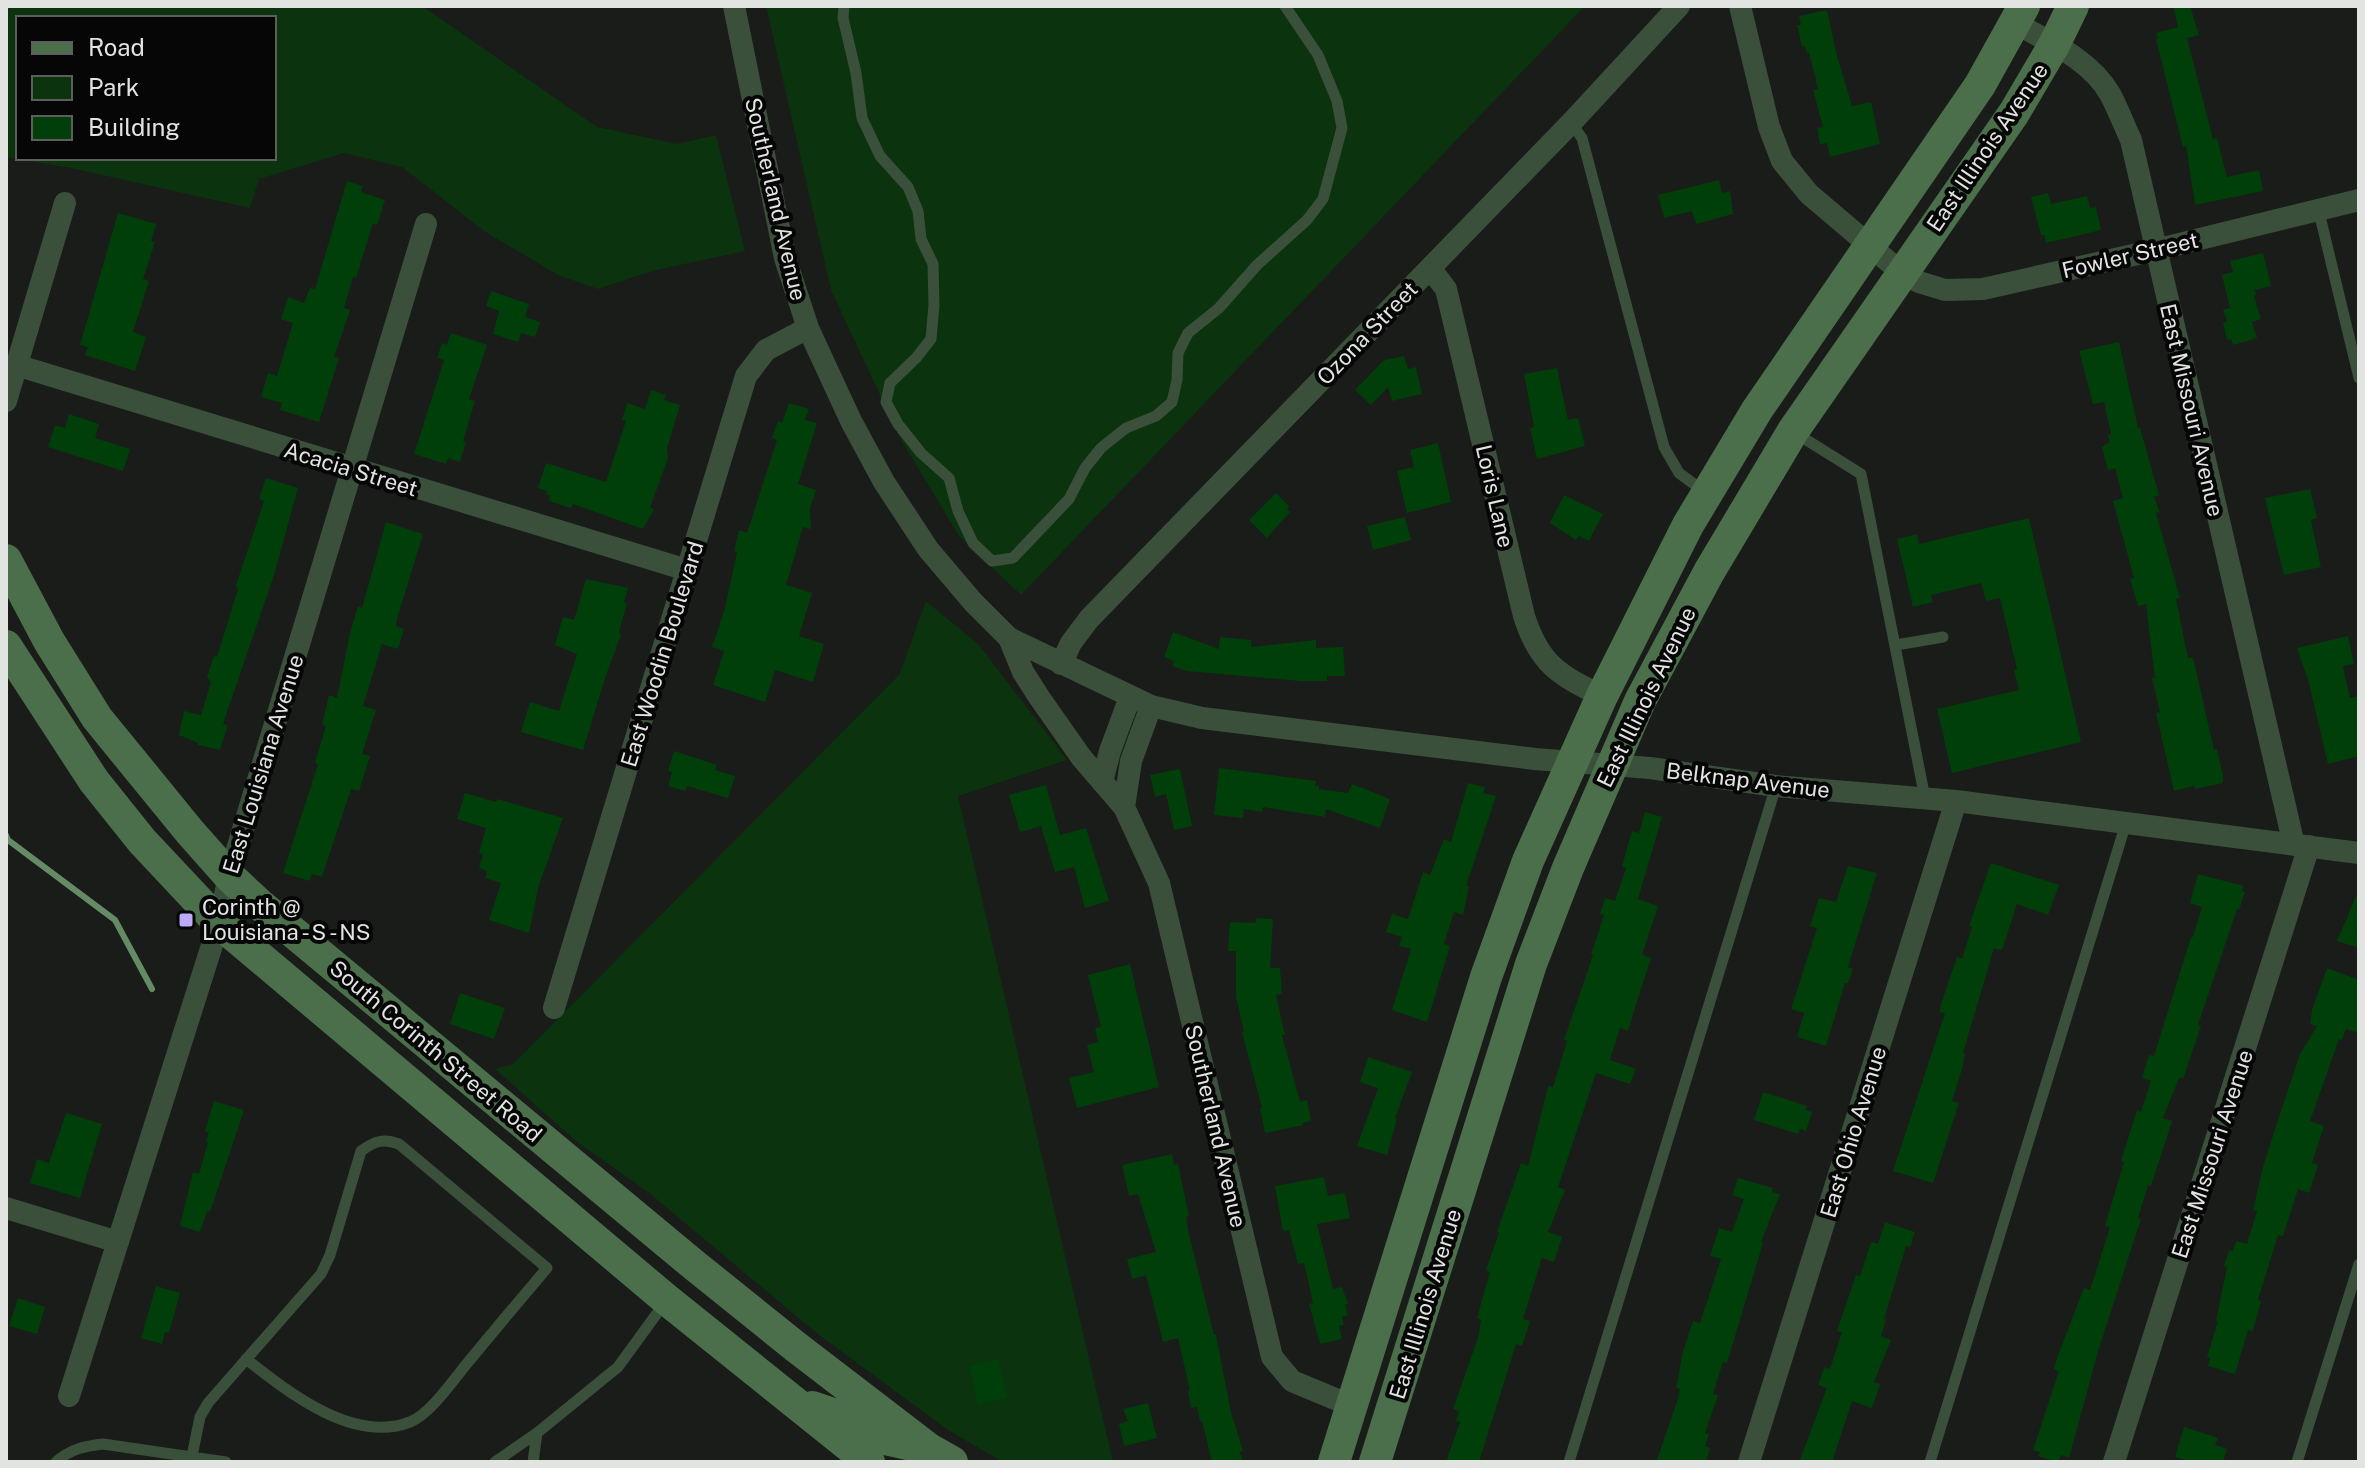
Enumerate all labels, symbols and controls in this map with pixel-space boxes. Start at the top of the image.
legend [16,16,276,160]
text: Road [88,33,145,61]
street label: East Illinois Avenue [1921,58,2053,236]
text: Park [88,73,139,101]
street label: Southerland Avenue [740,95,812,303]
text: Building [88,113,180,141]
street label: Fowler Street [2059,227,2201,283]
street label: Ozona Street [1311,276,1423,390]
street label: East Missouri Avenue [2155,301,2229,519]
street label: Acacia Street [281,436,421,502]
street label: Loris Lane [1471,442,1519,550]
street label: East Woodin Boulevard [615,538,709,770]
street label: East Illinois Avenue [1591,602,1701,792]
street label: East Louisiana Avenue [217,651,309,877]
street label: Belknap Avenue [1665,757,1831,803]
place label: Corinth @ Louisiana - S - NS [202,894,371,945]
marker: Corinth @ Louisiana - S - NS [177,911,195,929]
street label: South Corinth Street Road [325,955,547,1147]
street label: Southerland Avenue [1180,1022,1252,1230]
street label: East Ohio Avenue [1815,1043,1891,1221]
street label: East Missouri Avenue [2166,1046,2258,1262]
street label: East Illinois Avenue [1384,1206,1466,1402]

